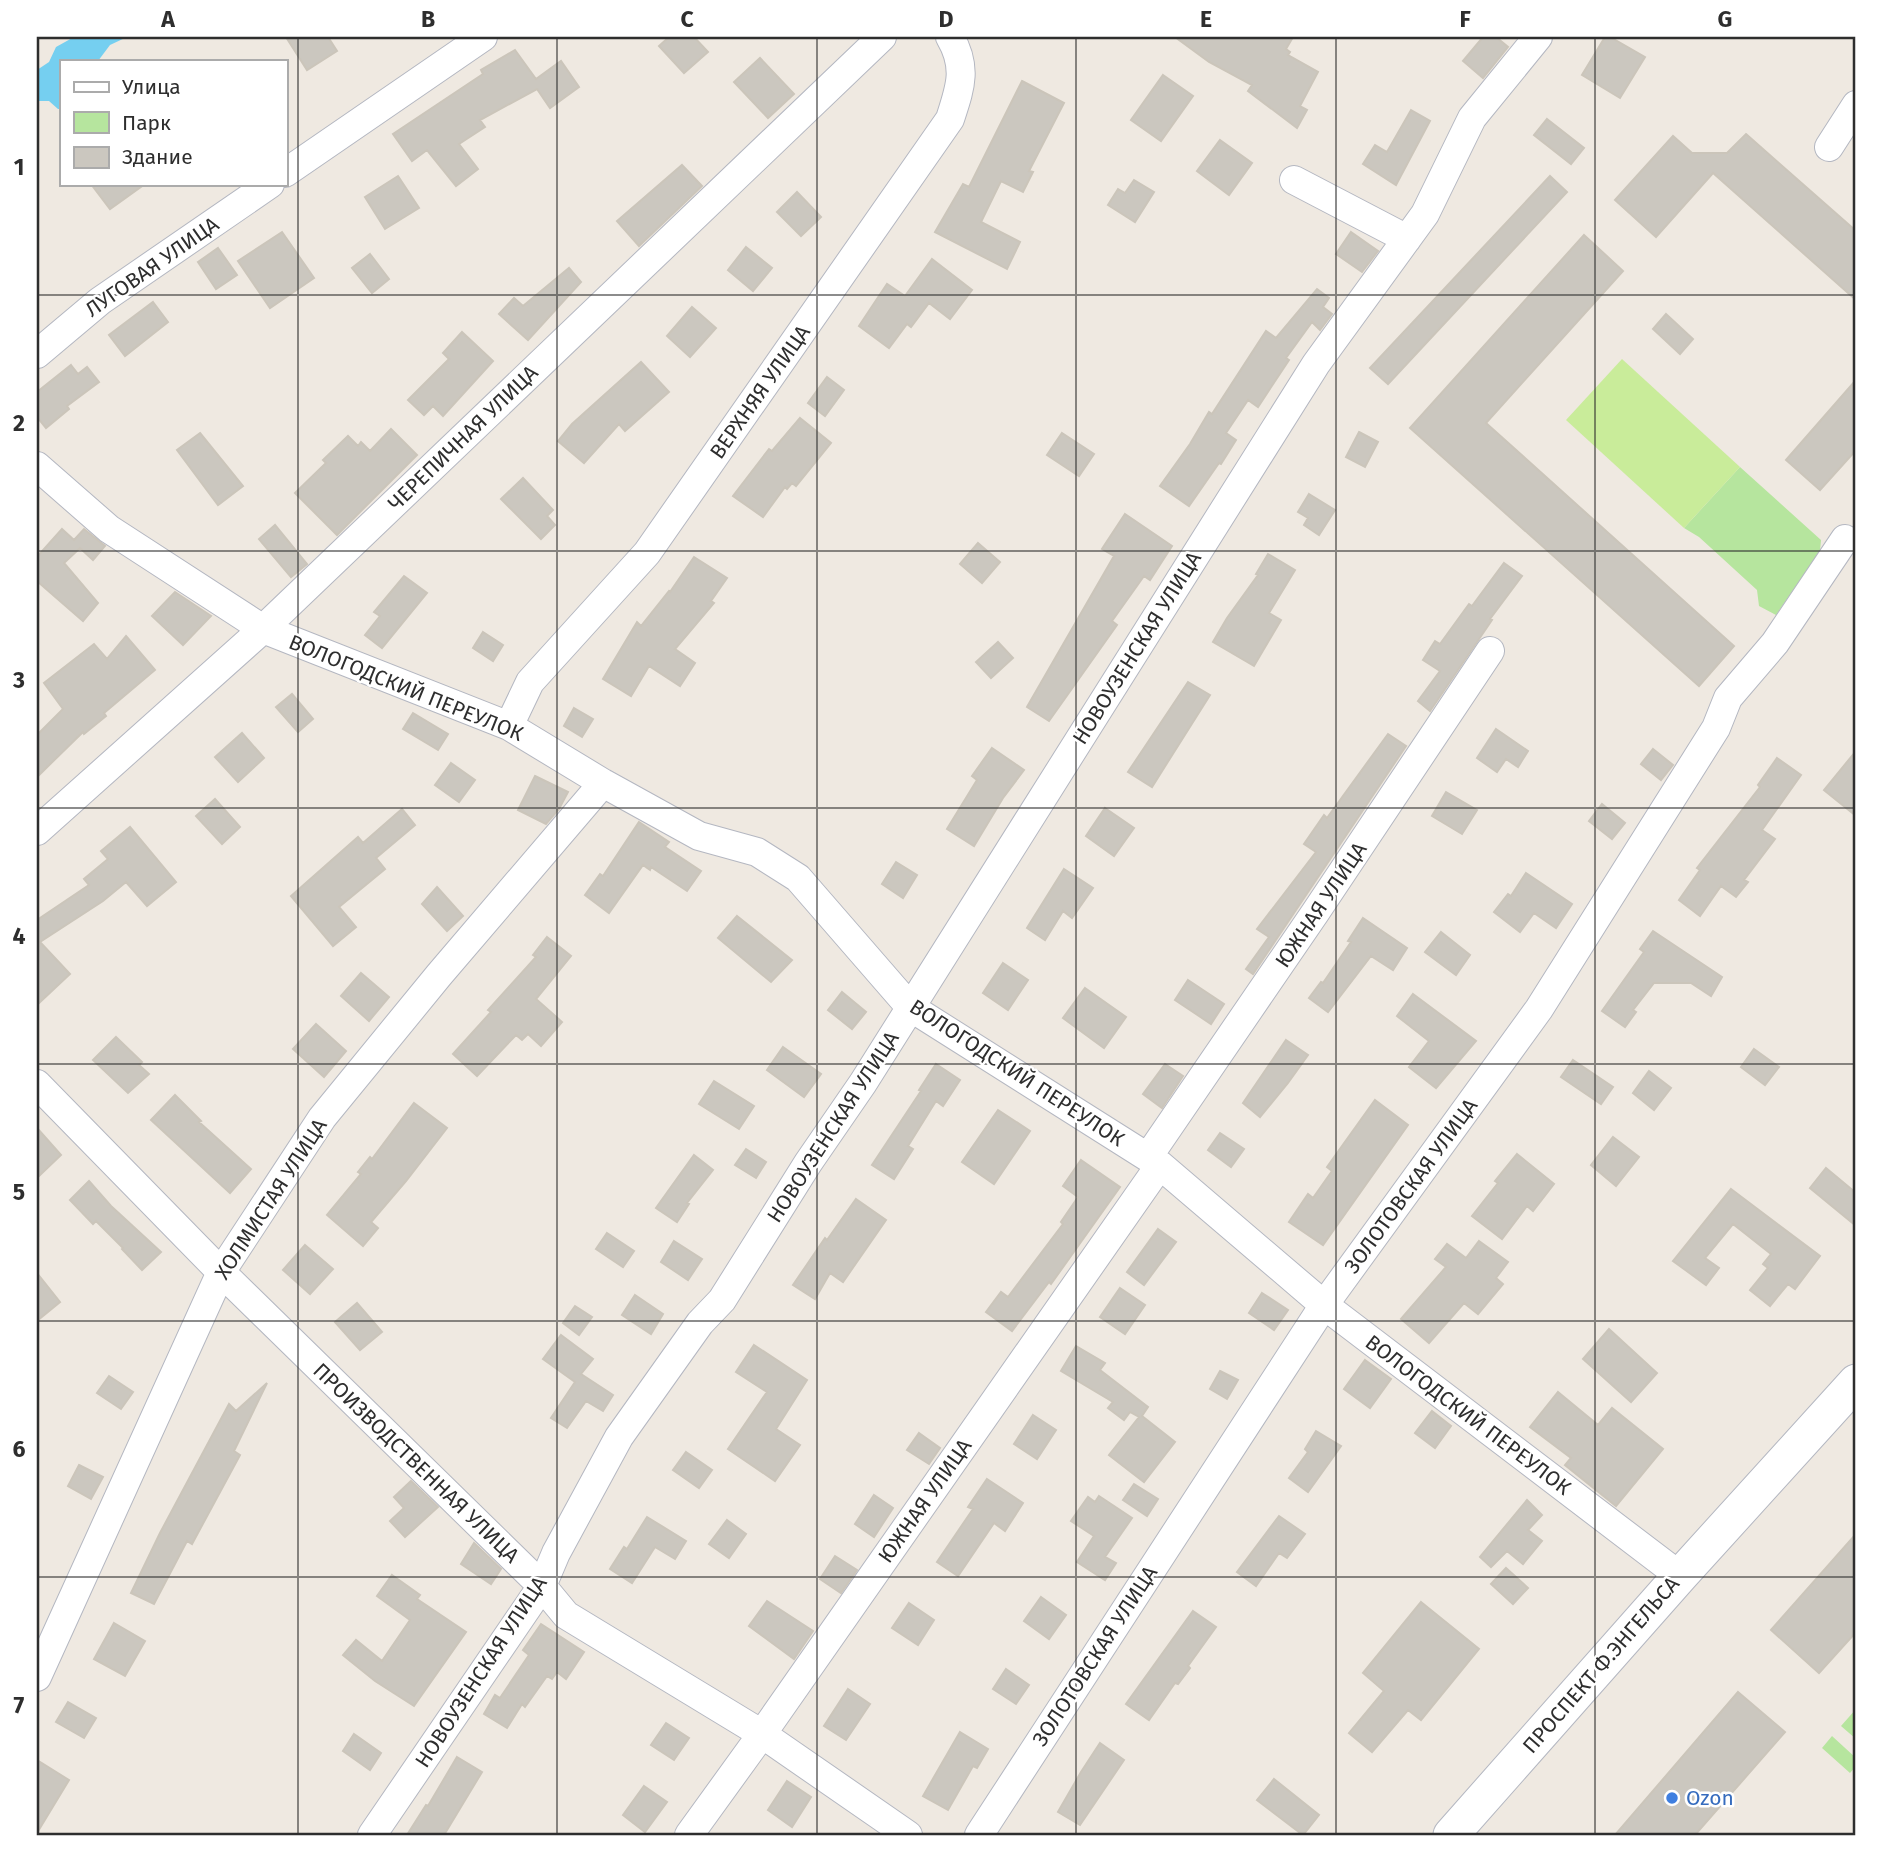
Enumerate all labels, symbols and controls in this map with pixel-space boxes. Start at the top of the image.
text: A [160,5,175,33]
text: B [421,5,435,33]
text: C [680,5,694,33]
text: D [939,5,954,33]
text: E [1200,5,1212,33]
text: F [1459,5,1471,33]
text: G [1718,5,1732,33]
legend [60,60,287,186]
text: Улица [122,74,181,100]
text: Парк [122,110,171,136]
text: Здание [122,144,193,170]
text: 1 [14,153,24,181]
street label: ЛУГОВАЯ УЛИЦА [80,211,224,323]
street label: ВЕРХНЯЯ УЛИЦА [704,320,816,464]
street label: ЧЕРЕПИЧНАЯ УЛИЦА [383,360,543,516]
text: 2 [13,409,25,437]
street label: НОВОУЗЕНСКАЯ УЛИЦА [1067,547,1207,749]
street label: ВОЛОГОДСКИЙ ПЕРЕУЛОК [285,629,528,747]
text: 3 [12,666,25,694]
street label: ЮЖНАЯ УЛИЦА [1270,837,1372,973]
text: 4 [13,922,26,950]
street label: ВОЛОГОДСКИЙ ПЕРЕУЛОК [905,994,1130,1152]
street label: НОВОУЗЕНСКАЯ УЛИЦА [761,1027,905,1227]
street label: ЗОЛОТОВСКАЯ УЛИЦА [1339,1094,1483,1278]
street label: ХОЛМИСТАЯ УЛИЦА [209,1114,333,1284]
text: 5 [13,1178,25,1206]
street label: ВОЛОГОДСКИЙ ПЕРЕУЛОК [1360,1329,1576,1501]
street label: ПРОИЗВОДСТВЕННАЯ УЛИЦА [308,1358,524,1568]
street label: ЮЖНАЯ УЛИЦА [873,1434,977,1568]
text: 6 [13,1435,26,1463]
street label: ЗОЛОТОВСКАЯ УЛИЦА [1027,1561,1163,1751]
street label: ПРОСПЕКТ Ф.ЭНГЕЛЬСА [1517,1571,1685,1759]
street label: НОВОУЗЕНСКАЯ УЛИЦА [409,1572,553,1772]
text: 7 [14,1691,25,1719]
place label: Ozon [1686,1785,1734,1811]
marker: Ozon [1664,1790,1680,1806]

